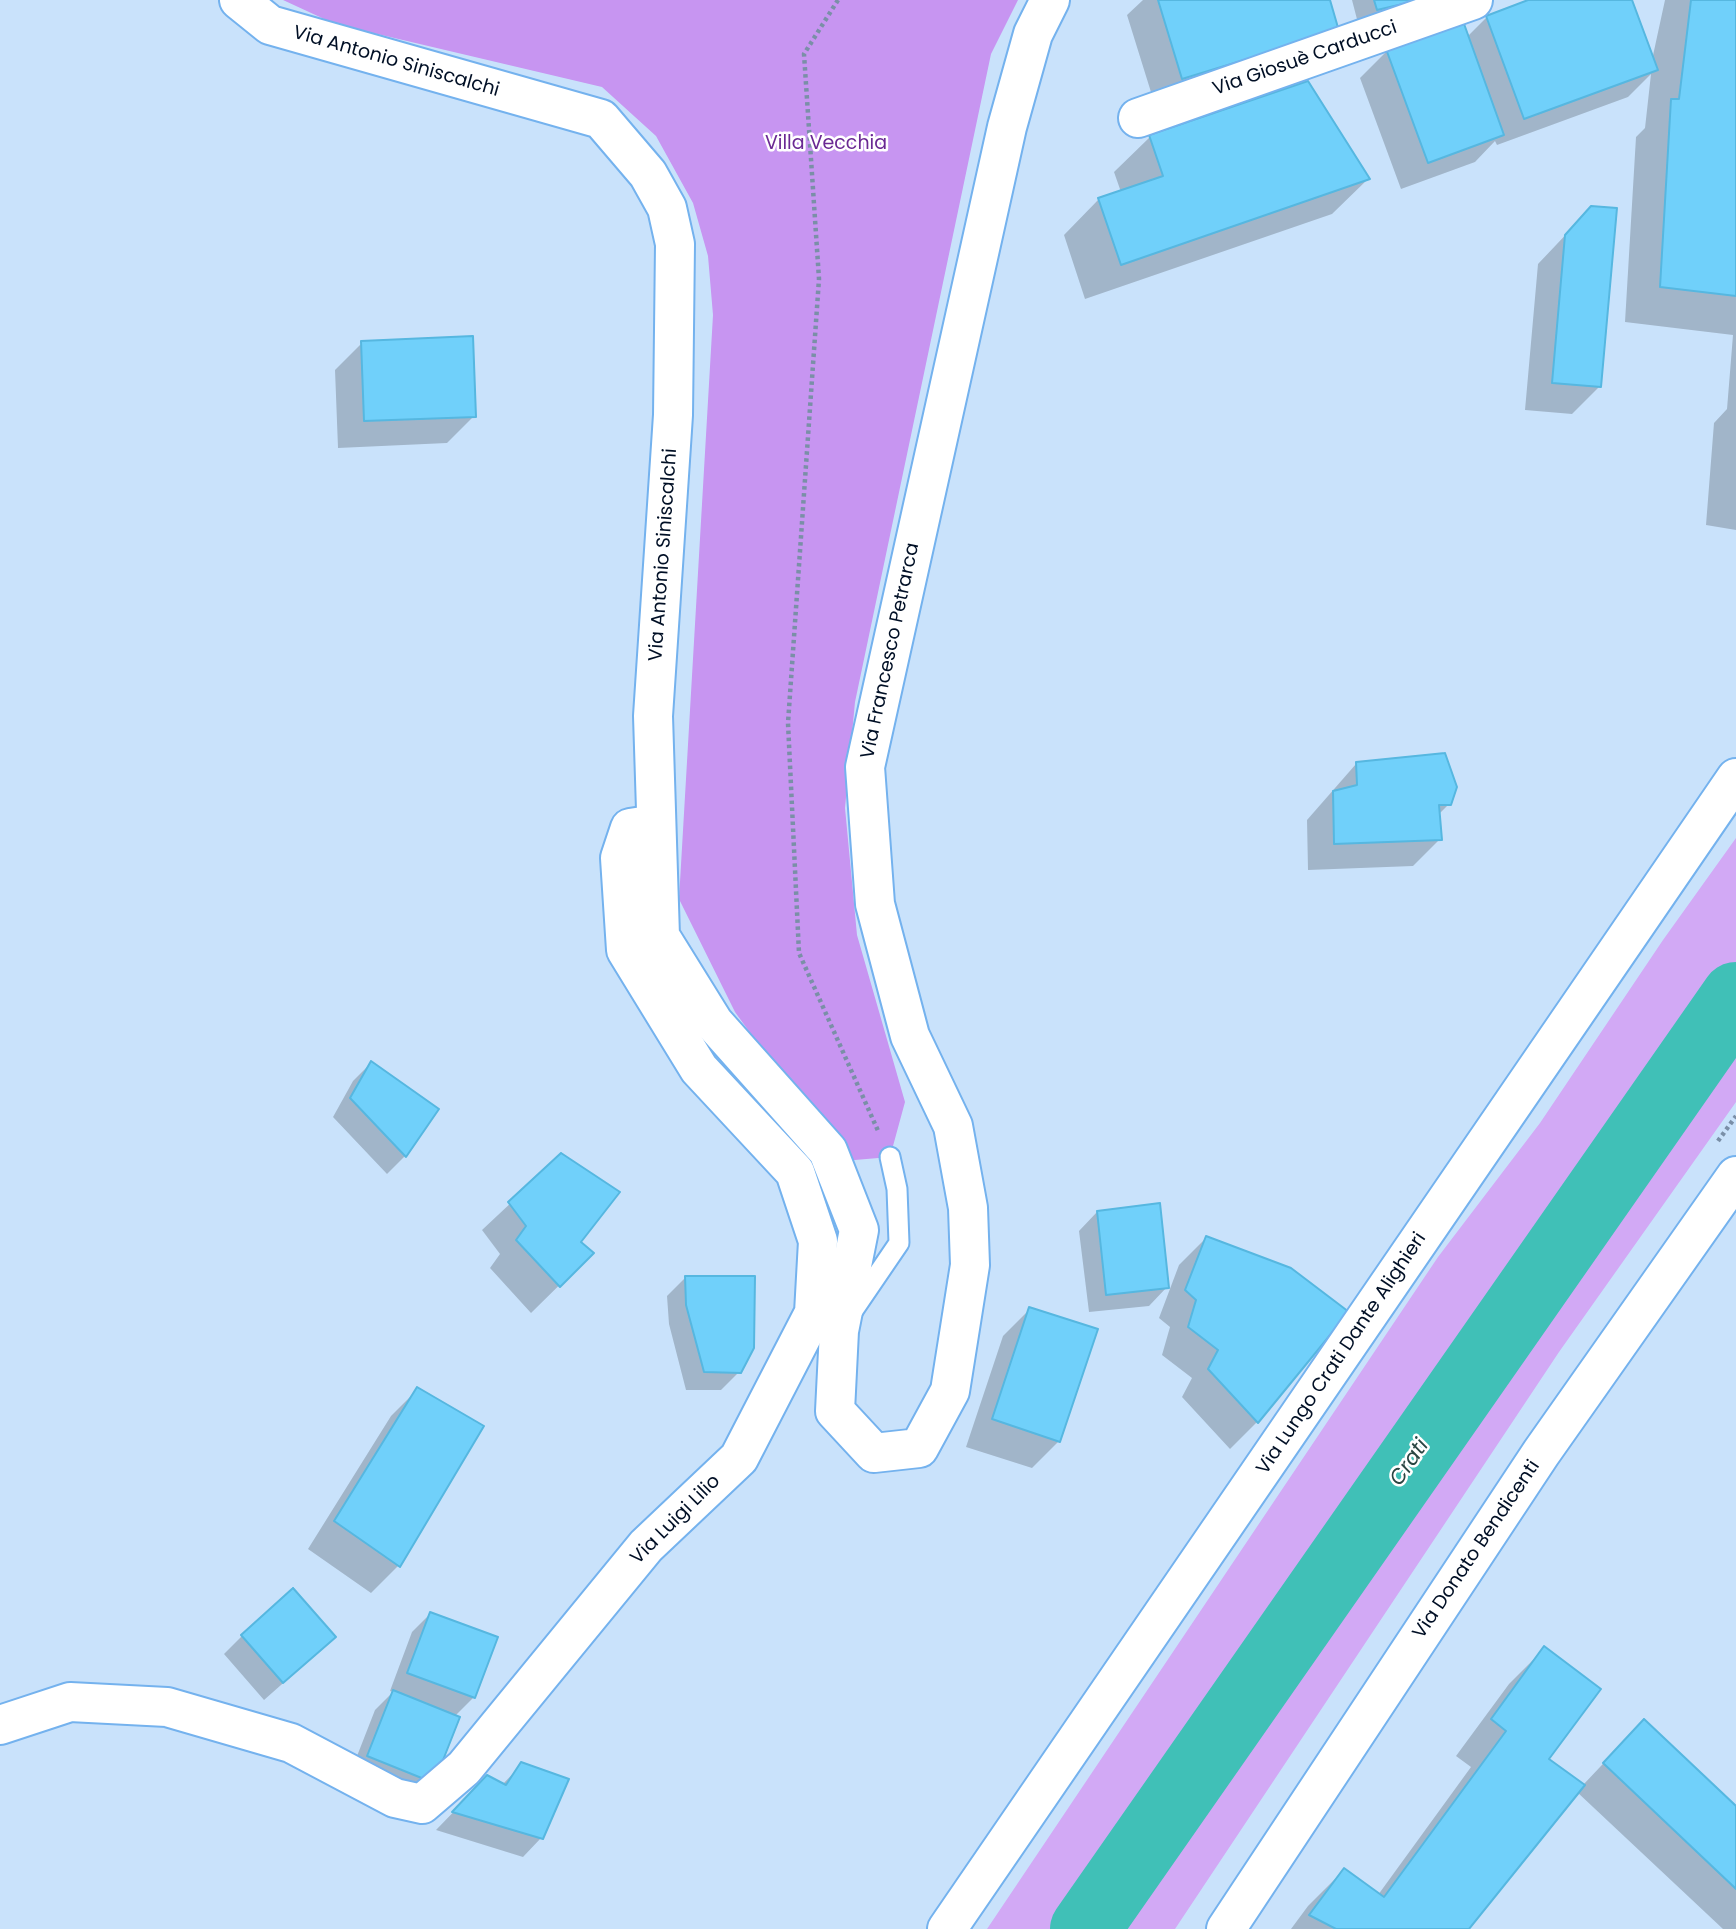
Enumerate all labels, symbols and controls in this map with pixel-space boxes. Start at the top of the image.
street label: Via Giosuè Carducci [1210,17,1400,101]
street label: Via Antonio Siniscalchi [290,22,502,102]
park label: Villa Vecchia [765,133,887,155]
street label: Via Antonio Siniscalchi [645,448,683,662]
street label: Via Francesco Petrarca [857,541,925,761]
street label: Via Lungo Crati Dante Alighieri [1252,1229,1432,1479]
water label: Crati [1385,1435,1435,1491]
street label: Via Donato Bendicenti [1409,1456,1545,1644]
street label: Via Luigi Lilio [626,1470,726,1570]

